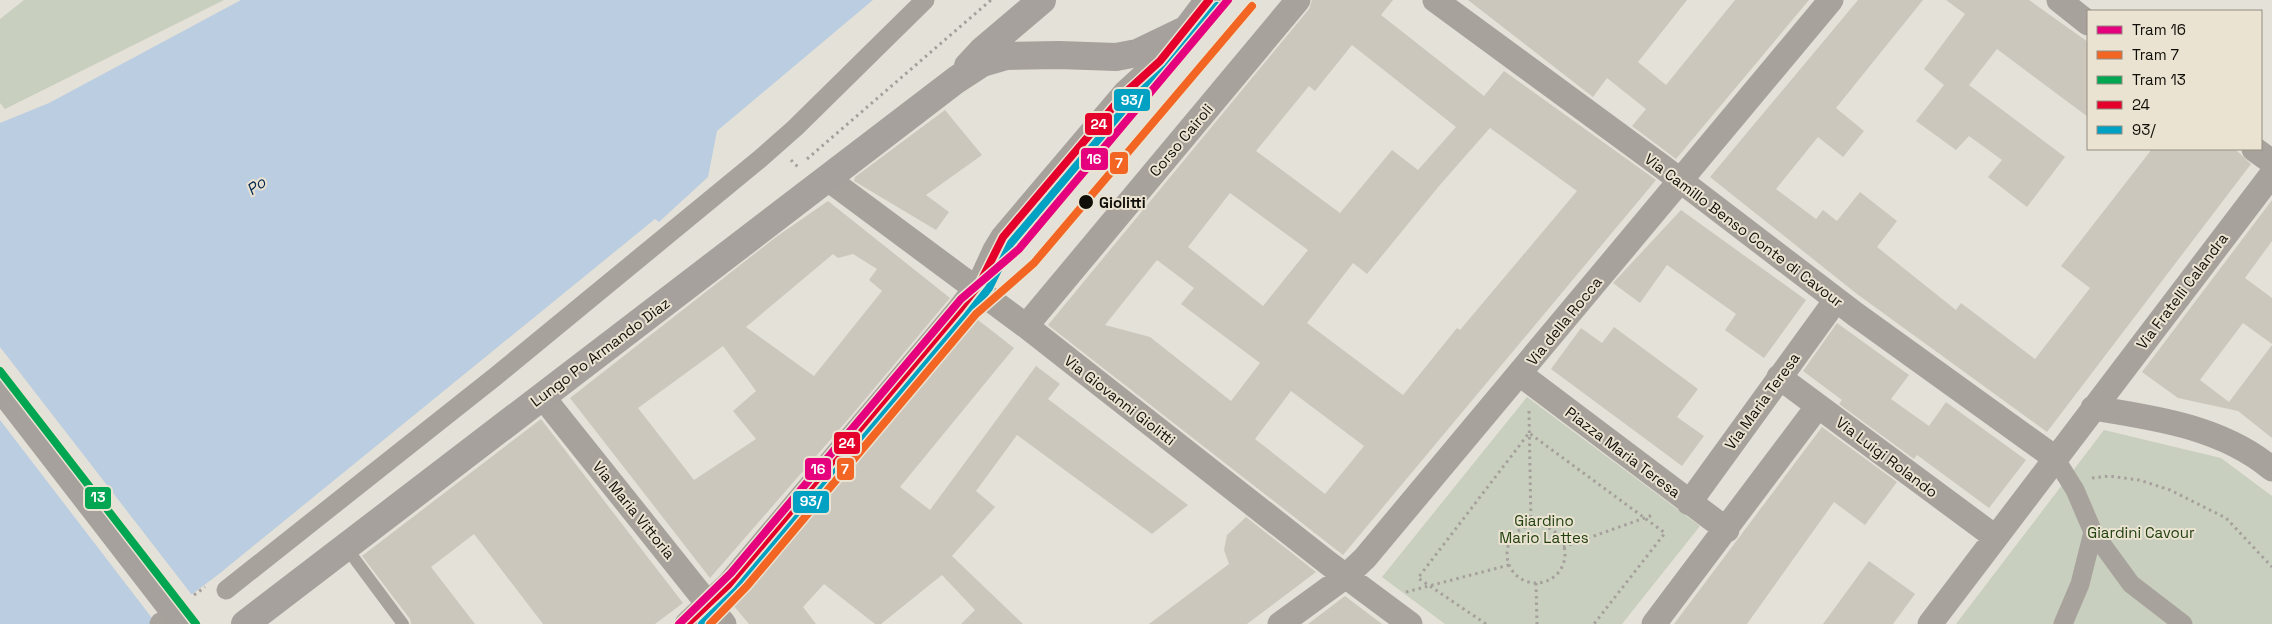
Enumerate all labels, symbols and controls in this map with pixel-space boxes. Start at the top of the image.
legend [2087,10,2262,150]
text: Tram 16 [2132,20,2186,39]
text: Tram 7 [2132,45,2179,64]
text: Tram 13 [2132,70,2186,89]
line badge: 93/ [1113,88,1151,112]
text: 93/ [1121,91,1144,109]
text: 24 [2132,95,2150,114]
street label: Corso Cairoli [1145,100,1217,180]
line badge: 24 [1084,112,1113,136]
text: 24 [1091,115,1108,133]
text: 93/ [2132,120,2156,139]
line badge: 16 [1080,147,1109,171]
street label: Via Camillo Benso Conte di Cavour [1641,149,1847,311]
text: 16 [1087,150,1102,168]
line badge: 7 [1109,151,1129,175]
text: 7 [1115,154,1123,172]
water label: Po [242,171,271,200]
marker: Giolitti [1077,193,1095,211]
place label: Giolitti [1099,193,1146,212]
street label: Via Fratelli Calandra [2132,229,2232,353]
street label: Via della Rocca [1522,272,1606,369]
street label: Lungo Po Armando Diaz [527,293,673,411]
street label: Via Maria Teresa [1720,348,1804,453]
street label: Via Giovanni Giolitti [1061,351,1179,449]
street label: Piazza Maria Teresa [1562,402,1685,502]
street label: Via Luigi Rolando [1832,412,1942,502]
line badge: 24 [833,431,861,455]
text: 24 [839,434,856,452]
street label: Via Maria Vittoria [589,457,680,563]
line badge: 16 [804,457,832,481]
line badge: 7 [836,457,855,481]
text: 16 [811,460,826,478]
text: 7 [841,460,849,478]
line badge: 13 [84,486,112,510]
text: 13 [91,488,105,506]
line badge: 93/ [792,490,830,514]
text: 93/ [800,492,823,510]
park label: Giardino Mario Lattes [1499,511,1589,547]
park label: Giardini Cavour [2087,523,2195,542]

